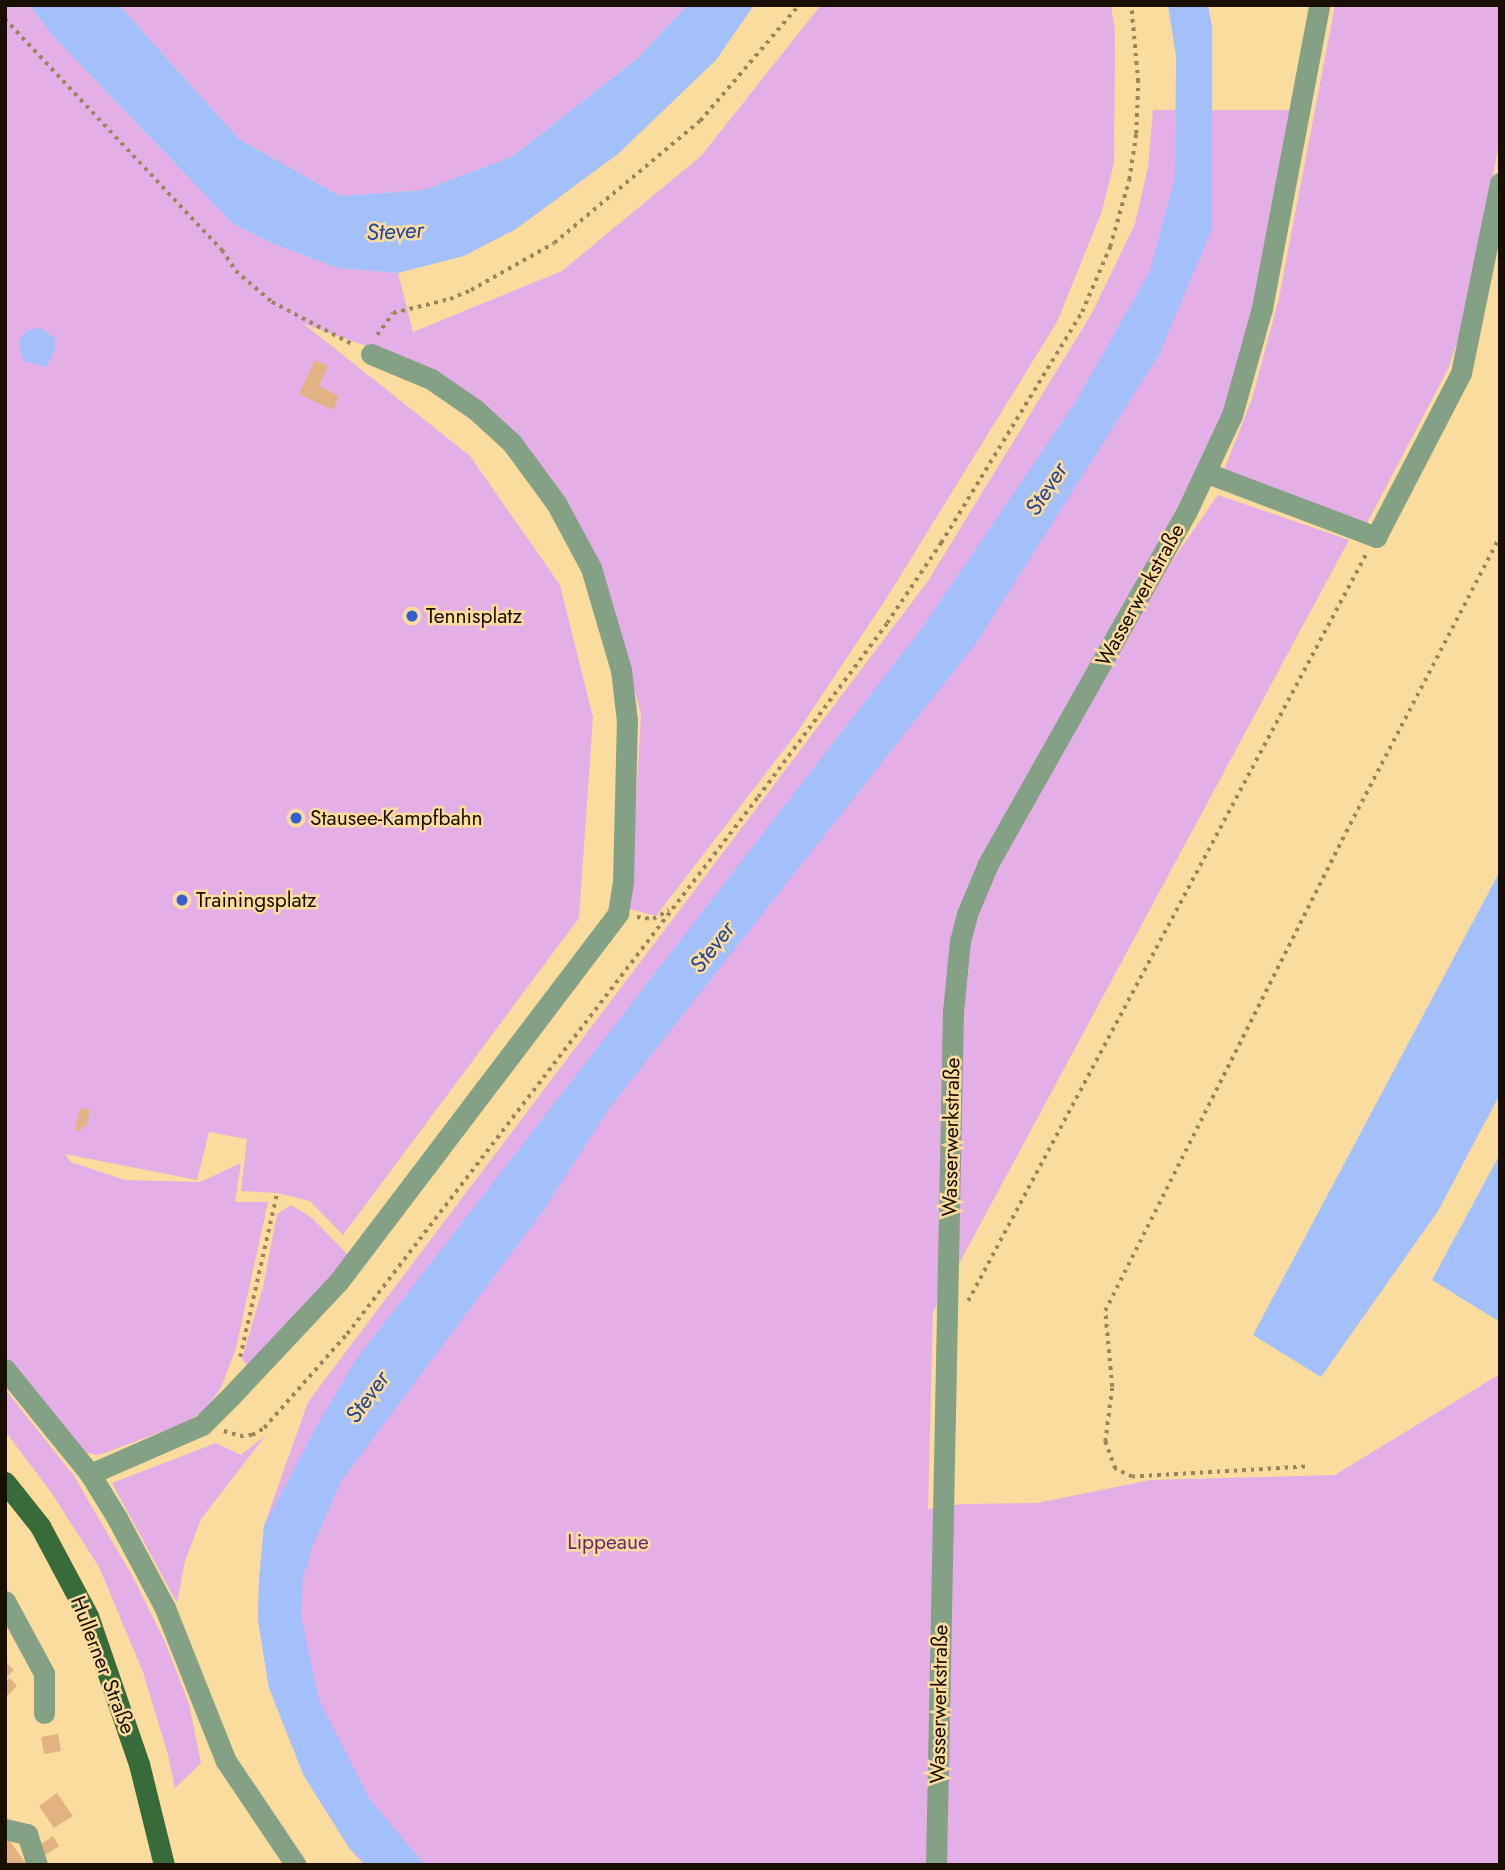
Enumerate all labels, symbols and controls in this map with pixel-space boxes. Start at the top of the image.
water label: Stever [366,216,424,246]
water label: Stever [1019,457,1073,521]
street label: Wasserwerkstraße [1090,519,1190,671]
place label: Tennisplatz [426,603,522,629]
marker: Tennisplatz [404,608,420,624]
place label: Stausee-Kampfbahn [310,805,483,831]
marker: Stausee-Kampfbahn [288,810,304,826]
place label: Trainingsplatz [196,887,316,913]
marker: Trainingsplatz [174,892,190,908]
water label: Stever [683,916,741,978]
street label: Wasserwerkstraße [937,1057,965,1217]
water label: Stever [339,1366,395,1428]
park label: Lippeaue [567,1529,649,1555]
street label: Hullerner Straße [65,1593,141,1737]
street label: Wasserwerkstraße [925,1624,953,1784]

